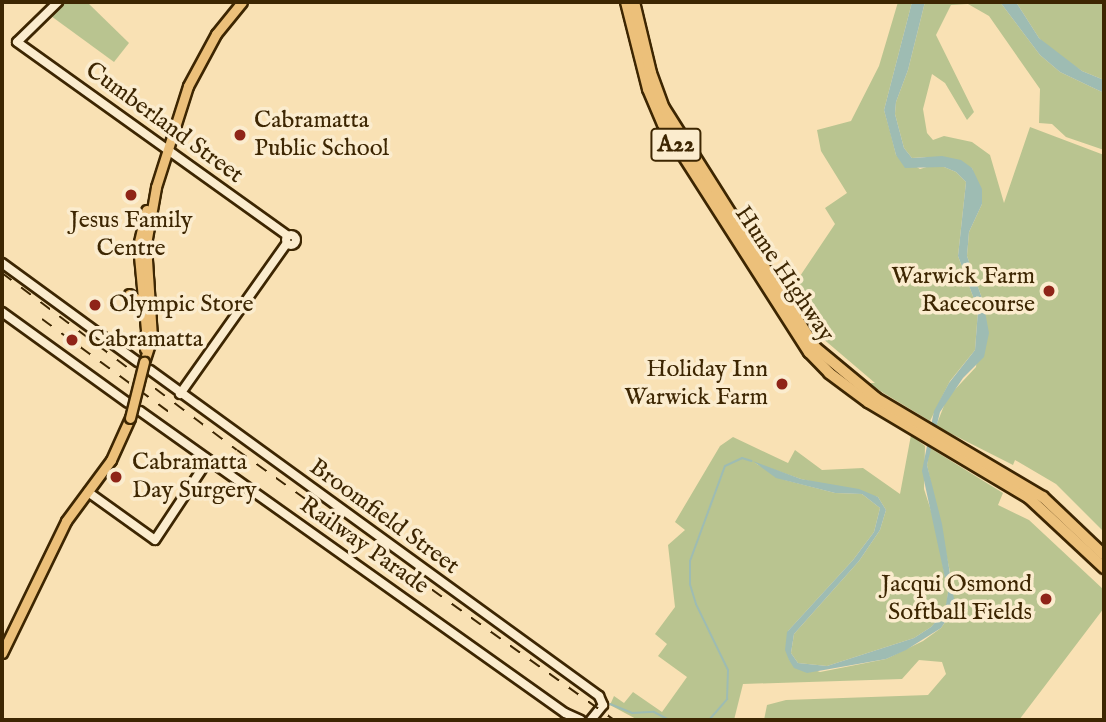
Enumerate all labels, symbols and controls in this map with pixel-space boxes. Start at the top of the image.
street label: Cumberland Street [79,56,249,190]
place label: Cabramatta Public School [254,107,389,163]
road number: A22 [650,126,702,164]
marker: Cabramatta Public School [232,127,248,143]
marker: Jesus Family Centre [123,187,139,203]
street label: Hume Highway [728,201,840,347]
place label: Jesus Family Centre [69,207,193,263]
place label: Warwick Farm Racecourse [891,263,1035,319]
marker: Warwick Farm Racecourse [1041,283,1057,299]
place label: Olympic Store [109,291,253,319]
marker: Olympic Store [87,297,103,313]
place label: Cabramatta [88,326,203,354]
marker: Cabramatta [62,330,82,350]
place label: Holiday Inn Warwick Farm [624,356,768,412]
marker: Holiday Inn Warwick Farm [774,376,790,392]
place label: Cabramatta Day Surgery [132,449,257,505]
street label: Broomfield Street [303,453,465,581]
marker: Cabramatta Day Surgery [106,467,126,487]
street label: Railway Parade [294,491,434,601]
place label: Jacqui Osmond Softball Fields [881,571,1032,627]
marker: Jacqui Osmond Softball Fields [1038,591,1054,607]

